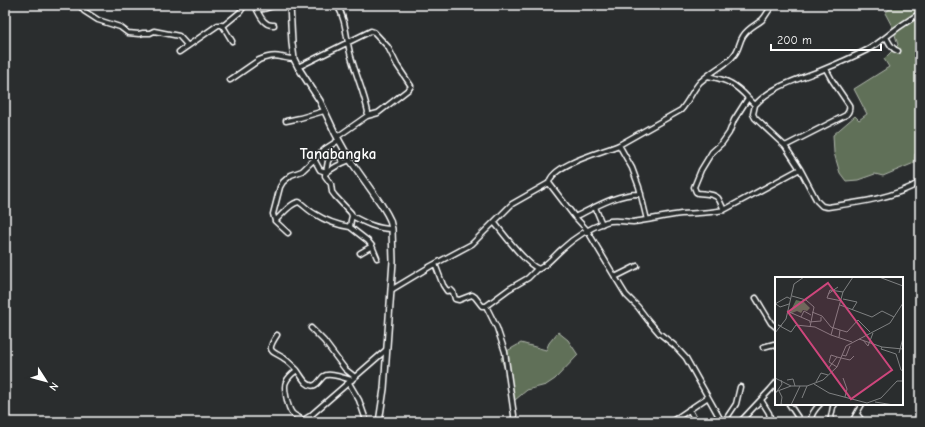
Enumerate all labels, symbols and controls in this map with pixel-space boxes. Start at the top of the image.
scale bar [771,26,881,52]
text: 200 m [777,33,812,47]
district label: Tanabangka [300,145,376,163]
inset map [775,277,903,405]
north arrow [26,361,66,401]
text: N [46,380,61,393]

